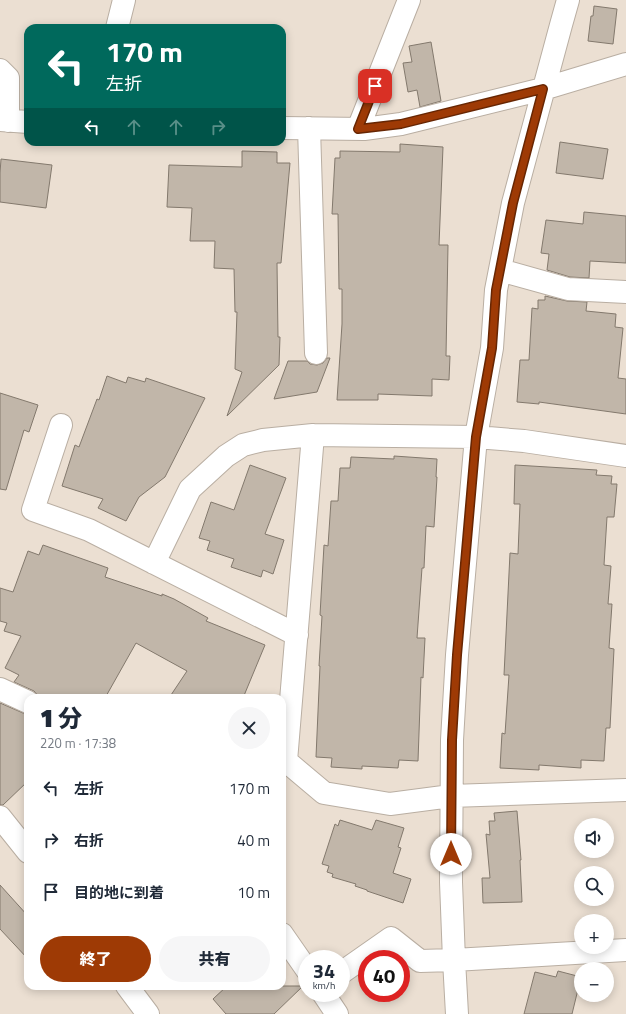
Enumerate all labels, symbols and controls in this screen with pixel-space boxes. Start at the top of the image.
text: 170 m [106,30,183,73]
icon: left [40,40,92,92]
pin [358,69,392,103]
text: 左折 [106,70,142,97]
icon: arrive [364,75,386,97]
icon: left [81,116,103,138]
icon: ahead [123,116,145,138]
icon: ahead [165,116,187,138]
icon: right [207,116,229,138]
text: 1 分 [40,700,82,736]
button: close [228,707,270,749]
text: 220 m · 17:38 [40,733,116,753]
icon: left [40,777,62,799]
text: 左折 [74,777,104,800]
text: 170 m [229,777,270,800]
map controls [574,818,614,1002]
button: sound [574,818,614,858]
icon: right [40,829,62,851]
text: 右折 [74,829,104,852]
text: 40 m [237,829,270,852]
position arrow [430,833,472,875]
button: search [574,866,614,906]
icon: arrive [40,881,62,903]
text: 目的地に到着 [74,881,164,904]
text: 10 m [237,881,270,904]
button: + [574,914,614,954]
button: 終了 [40,936,151,982]
button: 共有 [159,936,270,982]
speed limit sign: 40 [358,950,410,1002]
text: 34 [313,955,335,986]
button: − [574,962,614,1002]
text: km/h [313,978,335,993]

